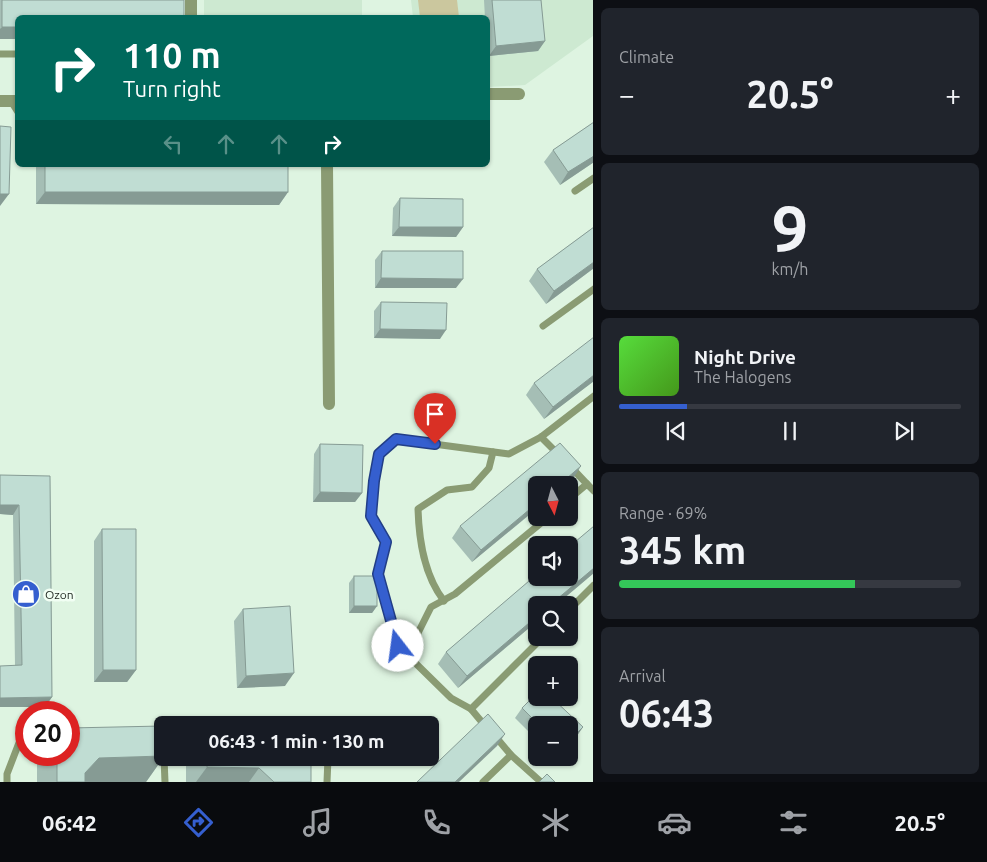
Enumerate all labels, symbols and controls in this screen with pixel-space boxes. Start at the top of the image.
icon: right [40,35,105,100]
text: 110 m [123,35,221,75]
text: Climate [619,48,674,66]
text: 20.5° [746,73,834,115]
text: Turn right [123,76,221,101]
text: − [619,79,635,110]
text: + [945,79,961,110]
icon: left [159,130,187,158]
icon: ahead [212,130,240,158]
icon: ahead [265,130,293,158]
icon: right [318,130,346,158]
text: 9 [772,191,808,264]
text: km/h [772,260,808,278]
text: Night Drive [694,346,796,368]
text: The Halogens [694,368,792,386]
pin [414,393,456,444]
icon: arrive [421,400,449,428]
icon: previous [662,417,690,445]
icon: pause [776,417,804,445]
icon: next [890,417,918,445]
north arrow [528,476,578,526]
map controls [528,476,578,766]
text: Range · 69% [619,504,707,522]
text: 345 km [619,529,746,571]
button: sound [528,536,578,586]
shop icon: Ozon [11,579,41,609]
place label: Ozon [45,588,74,601]
button: search [528,596,578,646]
position arrow [371,619,423,671]
button: + [528,656,578,706]
text: Arrival [619,667,666,685]
text: 06:43 [619,692,714,734]
speed limit sign: 20 [15,701,80,766]
button: − [528,716,578,766]
text: 06:43 · 1 min · 130 m [209,730,384,752]
icon: directions [181,805,216,840]
icon: music [300,805,335,840]
icon: phone [419,805,454,840]
icon: climate [538,805,573,840]
icon: car [657,805,692,840]
icon: filters [776,805,811,840]
text: 06:42 [42,810,97,835]
text: 20.5° [895,810,945,835]

